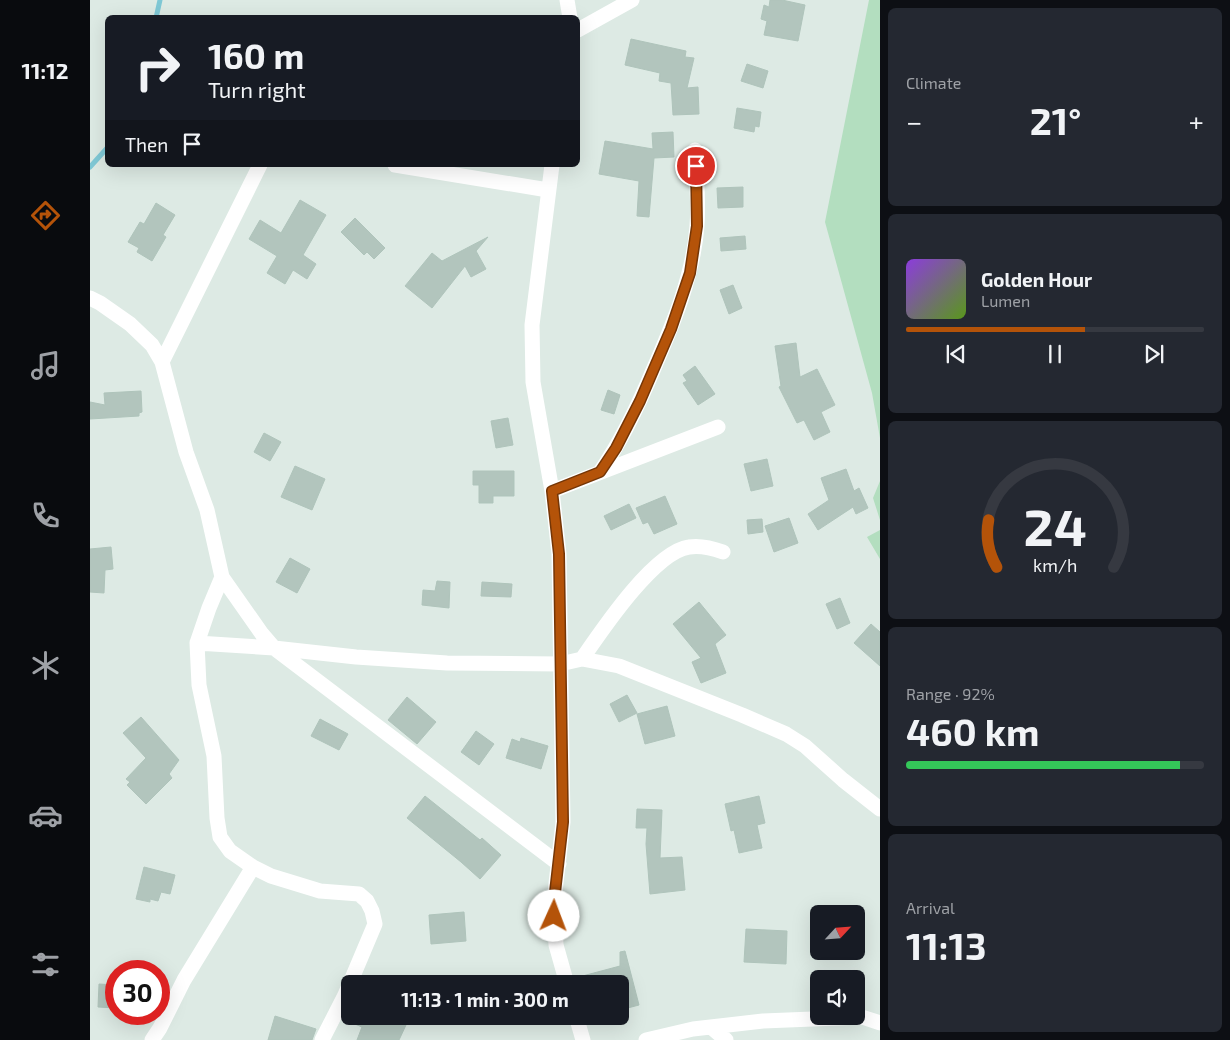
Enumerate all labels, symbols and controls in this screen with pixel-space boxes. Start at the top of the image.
text: 160 m [208,34,304,76]
icon: right [125,35,190,100]
text: 11:12 [22,57,68,83]
text: Climate [906,73,961,92]
text: Turn right [208,76,306,102]
text: 21° [1030,97,1081,143]
text: − [906,104,922,138]
text: + [1189,104,1204,138]
icon: arrive [178,130,206,158]
text: Then [125,133,168,156]
pin [675,145,717,187]
icon: arrive [682,152,710,180]
icon: directions [28,198,63,233]
text: Golden Hour [981,268,1092,291]
text: Lumen [981,291,1030,310]
icon: previous [942,340,970,368]
icon: pause [1041,340,1069,368]
icon: next [1140,340,1168,368]
icon: music [28,348,63,383]
text: 24 [1023,494,1087,556]
icon: phone [28,498,63,533]
text: km/h [1033,554,1077,576]
icon: climate [28,648,63,683]
text: Range · 92% [906,684,995,703]
text: 460 km [906,708,1040,754]
icon: car [28,798,63,833]
position arrow [527,889,579,941]
text: Arrival [906,898,955,917]
north arrow [810,905,865,960]
map controls [810,905,865,1025]
text: 11:13 [906,922,987,968]
icon: filters [28,947,63,982]
speed limit sign: 30 [105,960,170,1025]
button: sound [810,970,865,1025]
text: 11:13 · 1 min · 300 m [401,988,569,1011]

